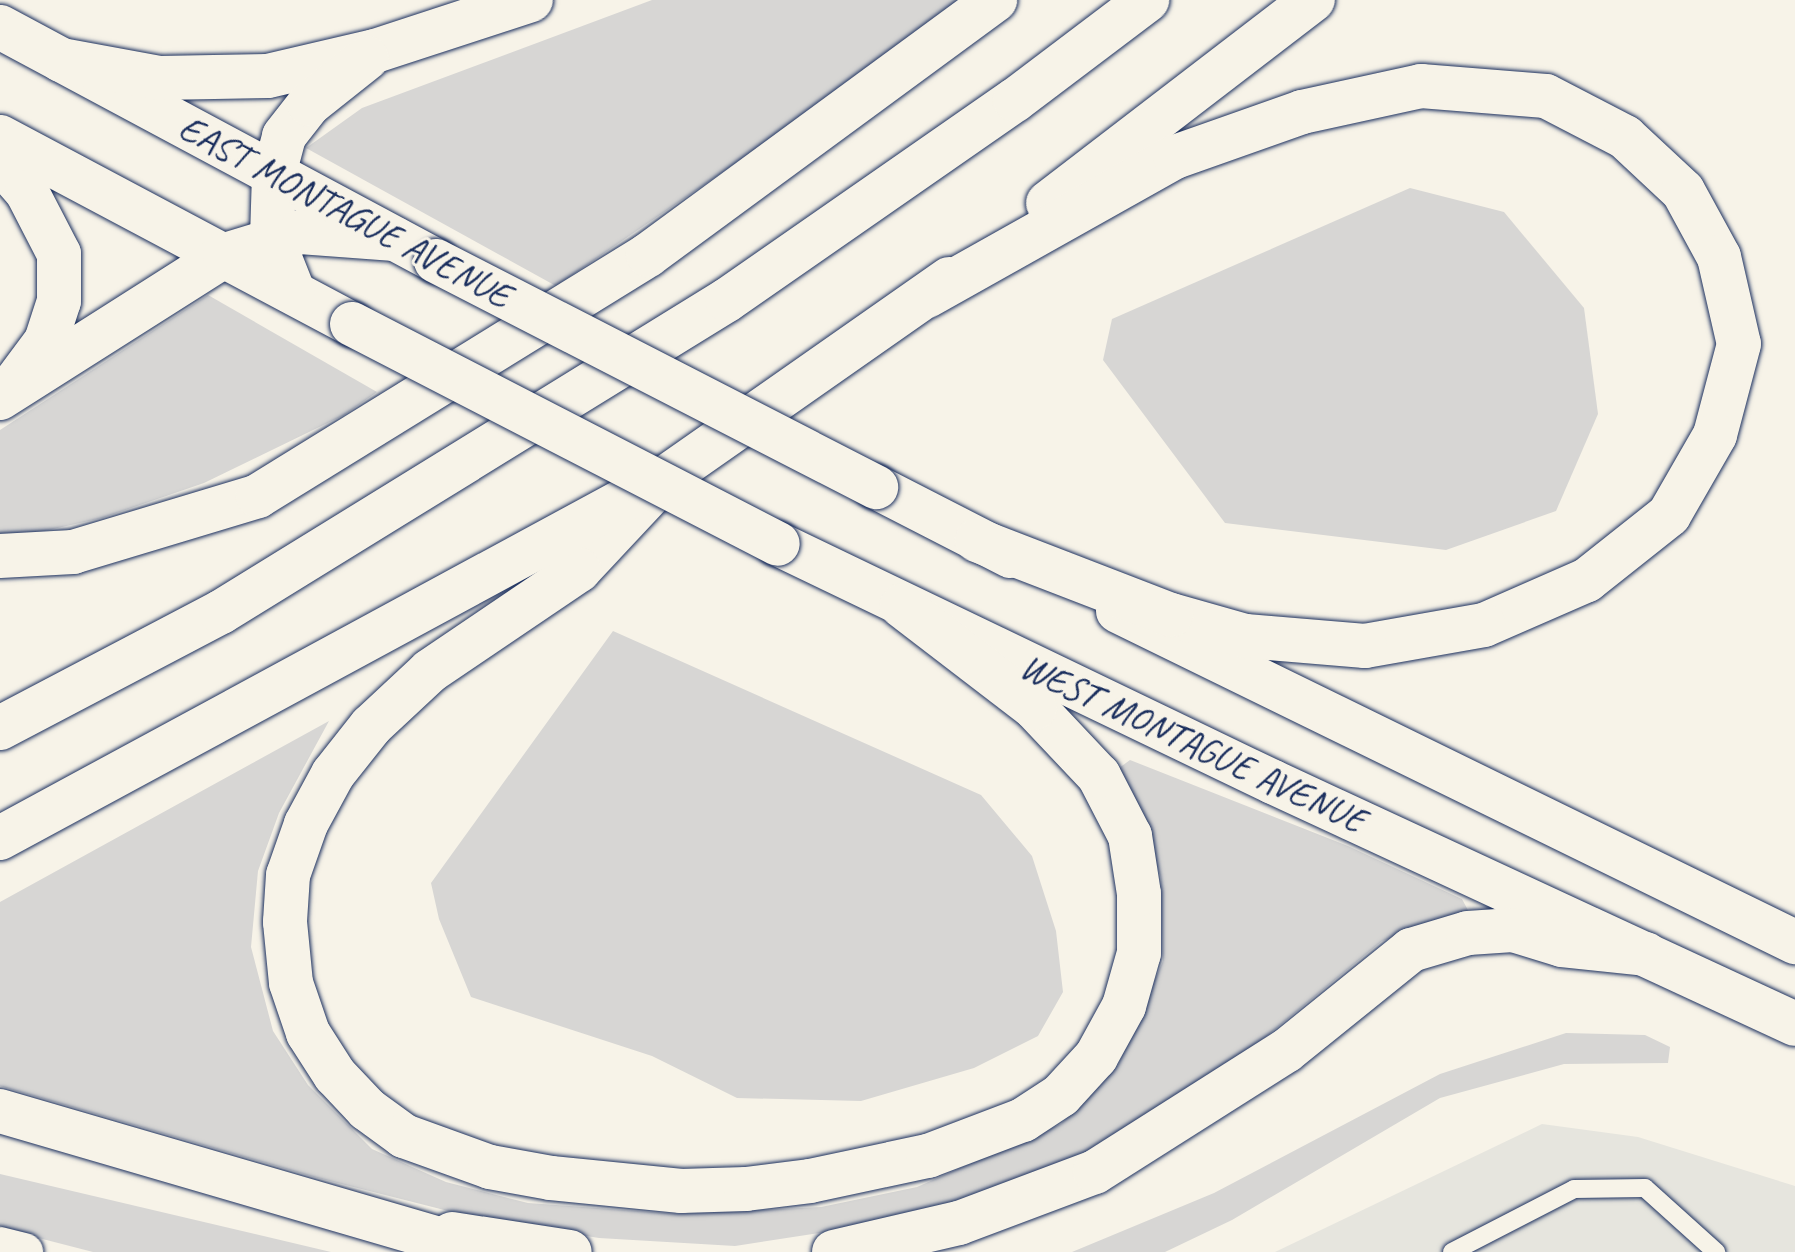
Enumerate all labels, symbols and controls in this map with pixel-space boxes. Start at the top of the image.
street label: EAST MONTAGUE AVENUE [172,104,518,318]
street label: WEST MONTAGUE AVENUE [1013,643,1373,843]

